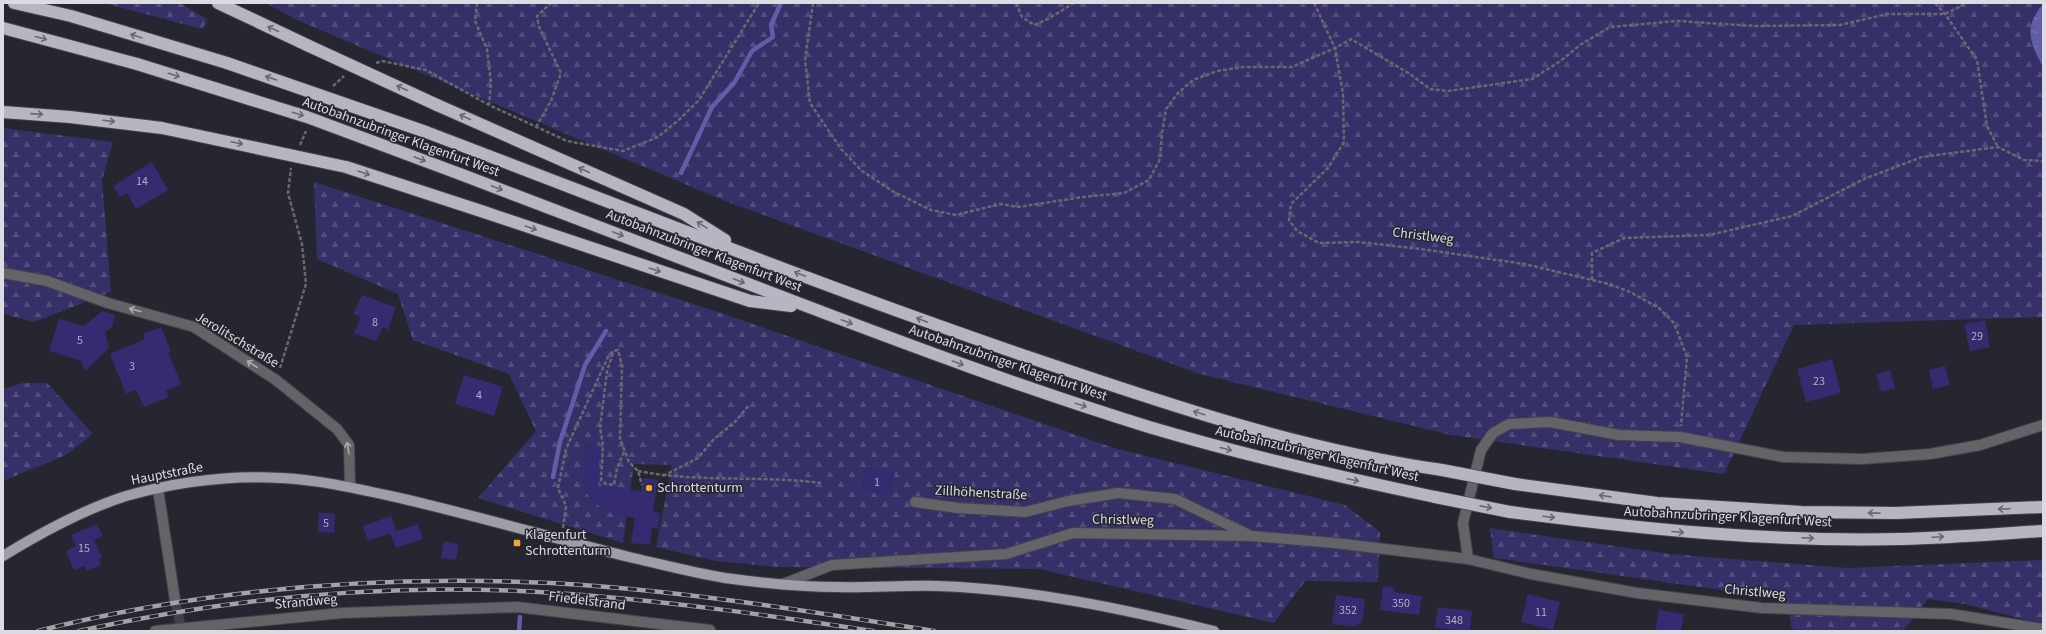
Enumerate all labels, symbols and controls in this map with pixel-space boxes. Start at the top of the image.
one-way arrow [268,25,280,32]
one-way arrow [130,32,143,39]
one-way arrow [34,35,47,42]
one-way arrow [167,72,180,79]
one-way arrow [264,74,277,81]
one-way arrow [396,84,408,92]
street label: Autobahnzubringer Klagenfurt West [300,92,503,182]
one-way arrow [30,111,43,118]
one-way arrow [291,111,304,118]
one-way arrow [460,113,472,120]
one-way arrow [102,117,115,125]
one-way arrow [230,139,243,147]
one-way arrow [414,155,426,163]
one-way arrow [579,166,591,173]
one-way arrow [357,170,370,177]
house number: 14 [136,173,148,190]
one-way arrow [490,184,502,192]
street label: Autobahnzubringer Klagenfurt West [603,204,805,298]
one-way arrow [697,221,708,229]
street label: Christlweg [1391,222,1455,250]
one-way arrow [525,225,538,232]
one-way arrow [611,231,623,239]
one-way arrow [648,267,661,274]
one-way arrow [794,270,807,277]
one-way arrow [733,277,745,285]
one-way arrow [129,306,142,314]
street label: Jerolitschstraße [191,307,283,373]
house number: 8 [372,314,378,331]
one-way arrow [916,316,928,324]
one-way arrow [840,319,852,326]
street label: Autobahnzubringer Klagenfurt West [906,320,1110,406]
house number: 29 [1971,328,1983,345]
house number: 5 [77,332,83,349]
house number: 3 [129,358,135,375]
one-way arrow [951,359,963,367]
one-way arrow [246,360,257,369]
house number: 23 [1813,373,1825,390]
house number: 4 [476,387,482,404]
one-way arrow [1074,402,1087,409]
one-way arrow [1193,409,1206,416]
street label: Autobahnzubringer Klagenfurt West [1213,421,1421,487]
one-way arrow [344,442,352,455]
one-way arrow [1220,446,1233,453]
street label: Hauptstraße [129,457,205,491]
house number: 1 [874,474,880,491]
one-way arrow [1346,476,1359,484]
place label: Schrottenturm [657,478,743,498]
street label: Zillhöhenstraße [934,481,1028,505]
marker: Schrottenturm [644,483,654,493]
one-way arrow [1599,492,1612,500]
street label: Autobahnzubringer Klagenfurt West [1623,502,1833,532]
one-way arrow [1480,504,1493,512]
one-way arrow [1998,506,2011,513]
street label: Christlweg [1092,509,1154,531]
one-way arrow [1868,509,1881,517]
one-way arrow [1542,513,1555,521]
house number: 5 [323,515,329,532]
place label: Klagenfurt Schrottenturm [525,525,611,561]
one-way arrow [1671,528,1684,535]
one-way arrow [1801,534,1814,541]
one-way arrow [1931,534,1944,541]
marker: Klagenfurt Schrottenturm [512,538,522,548]
house number: 15 [78,540,90,557]
street label: Christlweg [1723,579,1787,605]
street label: Friedelstrand [547,586,627,616]
street label: Strandweg [274,589,338,615]
house number: 350 [1392,595,1410,612]
house number: 352 [1339,602,1357,619]
house number: 11 [1535,604,1547,621]
house number: 348 [1445,612,1463,629]

